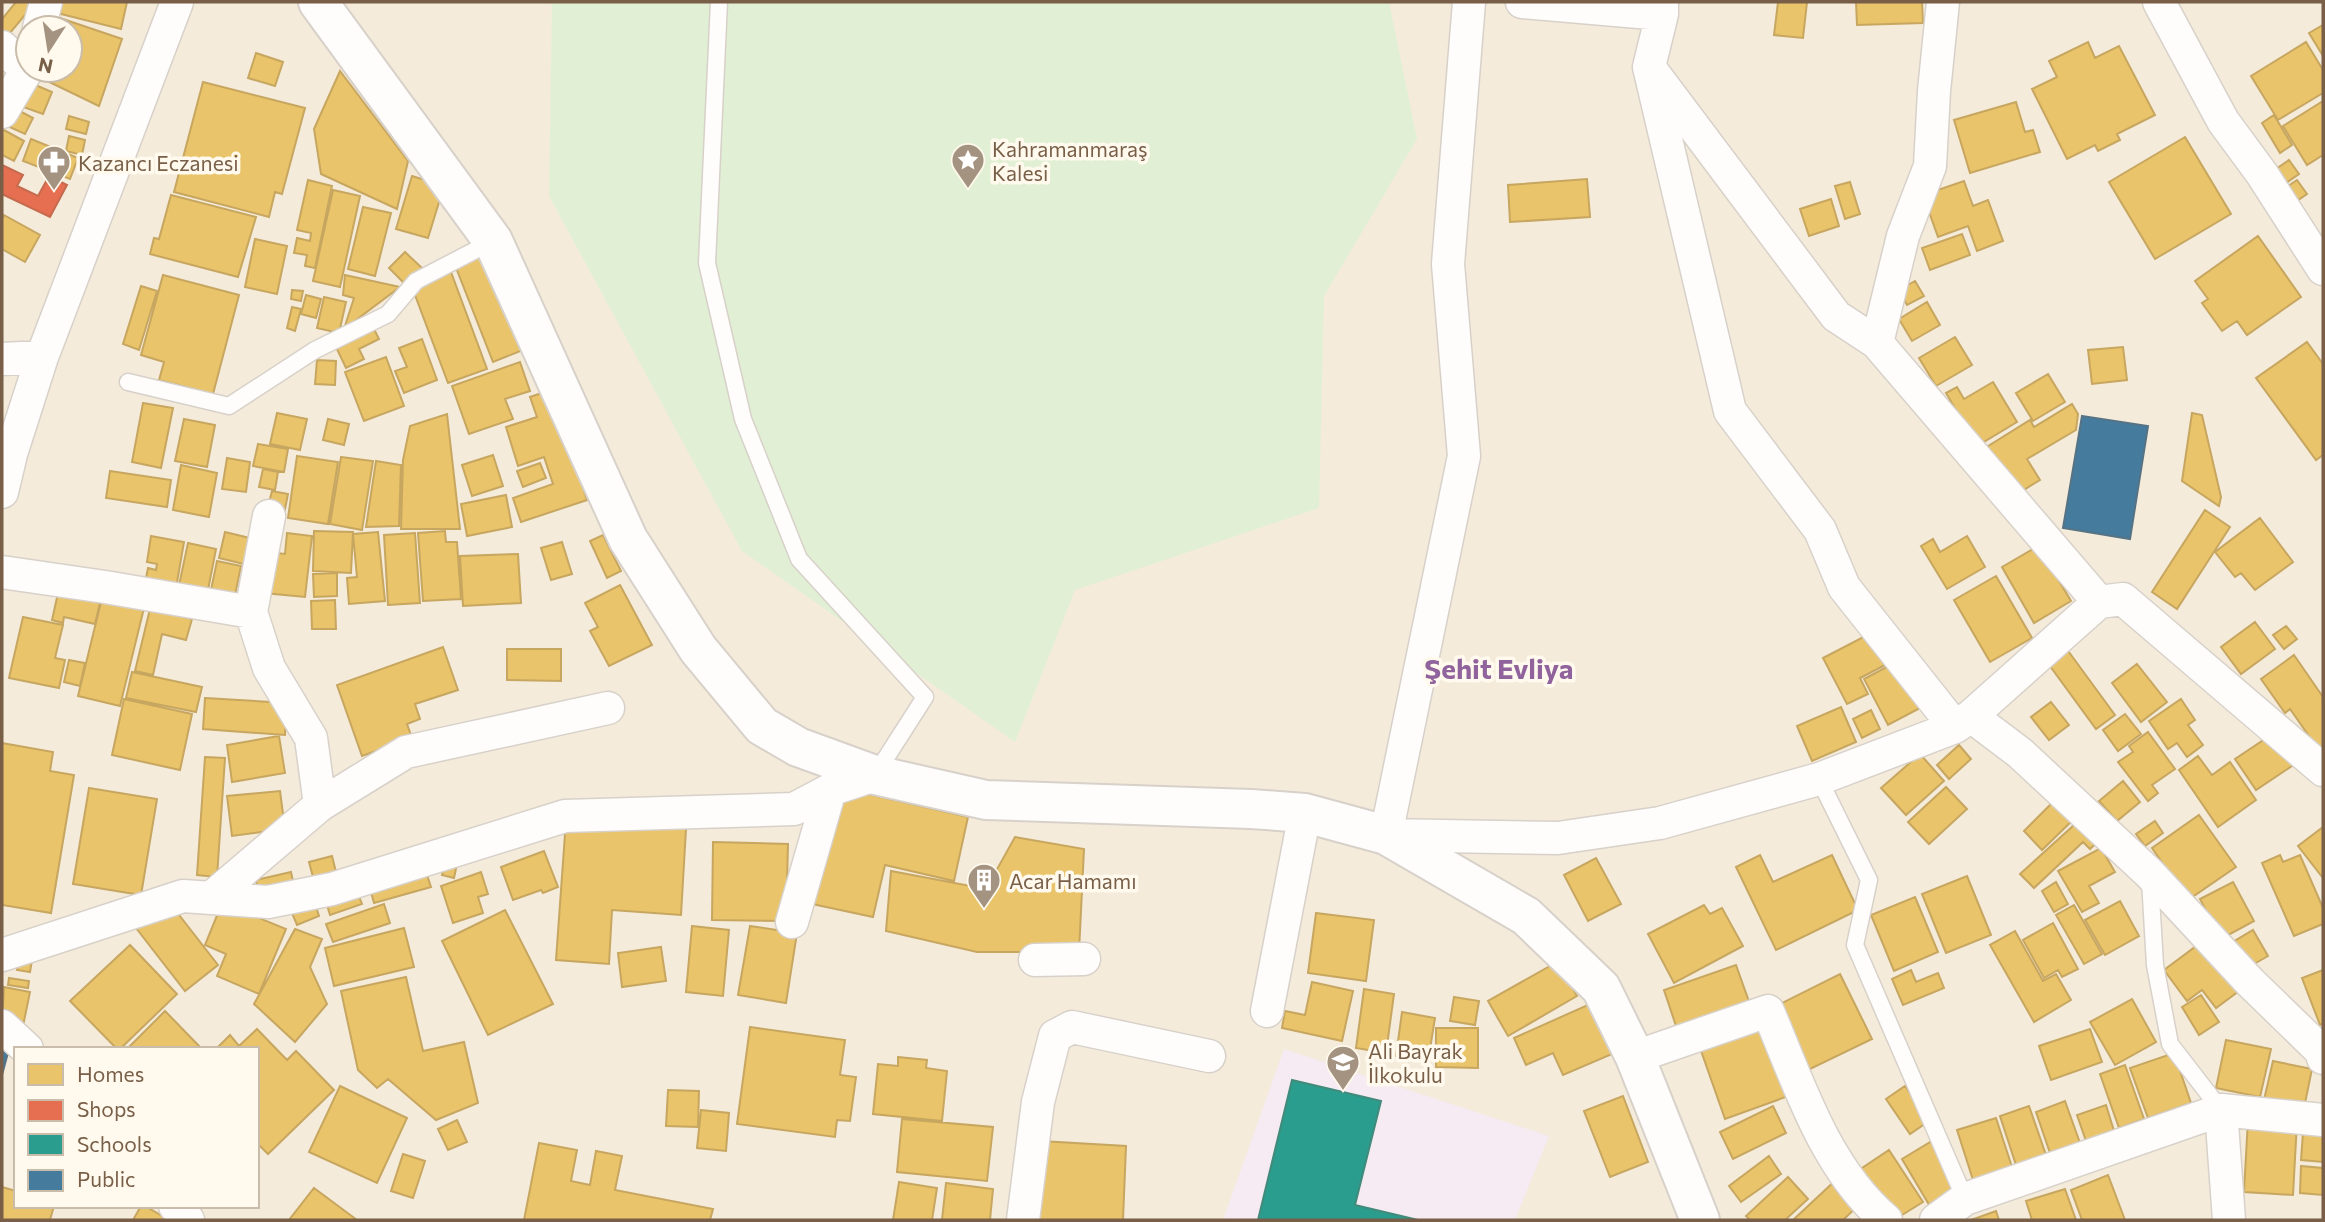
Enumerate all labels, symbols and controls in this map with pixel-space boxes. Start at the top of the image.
north arrow [14,14,84,84]
text: N [36,53,55,79]
place label: Kahramanmaraş Kalesi [992,136,1148,185]
place icon: Kahramanmaraş Kalesi [949,141,987,190]
pharmacy icon: Kazancı Eczanesi [35,143,73,192]
place label: Kazancı Eczanesi [78,150,239,175]
district label: Şehit Evliya [1424,651,1574,685]
building icon: Acar Hamamı [965,861,1003,910]
place label: Acar Hamamı [1009,868,1137,893]
place label: Ali Bayrak İlkokulu [1368,1038,1463,1087]
school or university icon: Ali Bayrak İlkokulu [1324,1043,1362,1092]
legend [14,1047,259,1208]
text: Homes [77,1061,144,1086]
text: Shops [77,1096,136,1121]
text: Schools [77,1131,152,1156]
text: Public [77,1166,135,1191]

